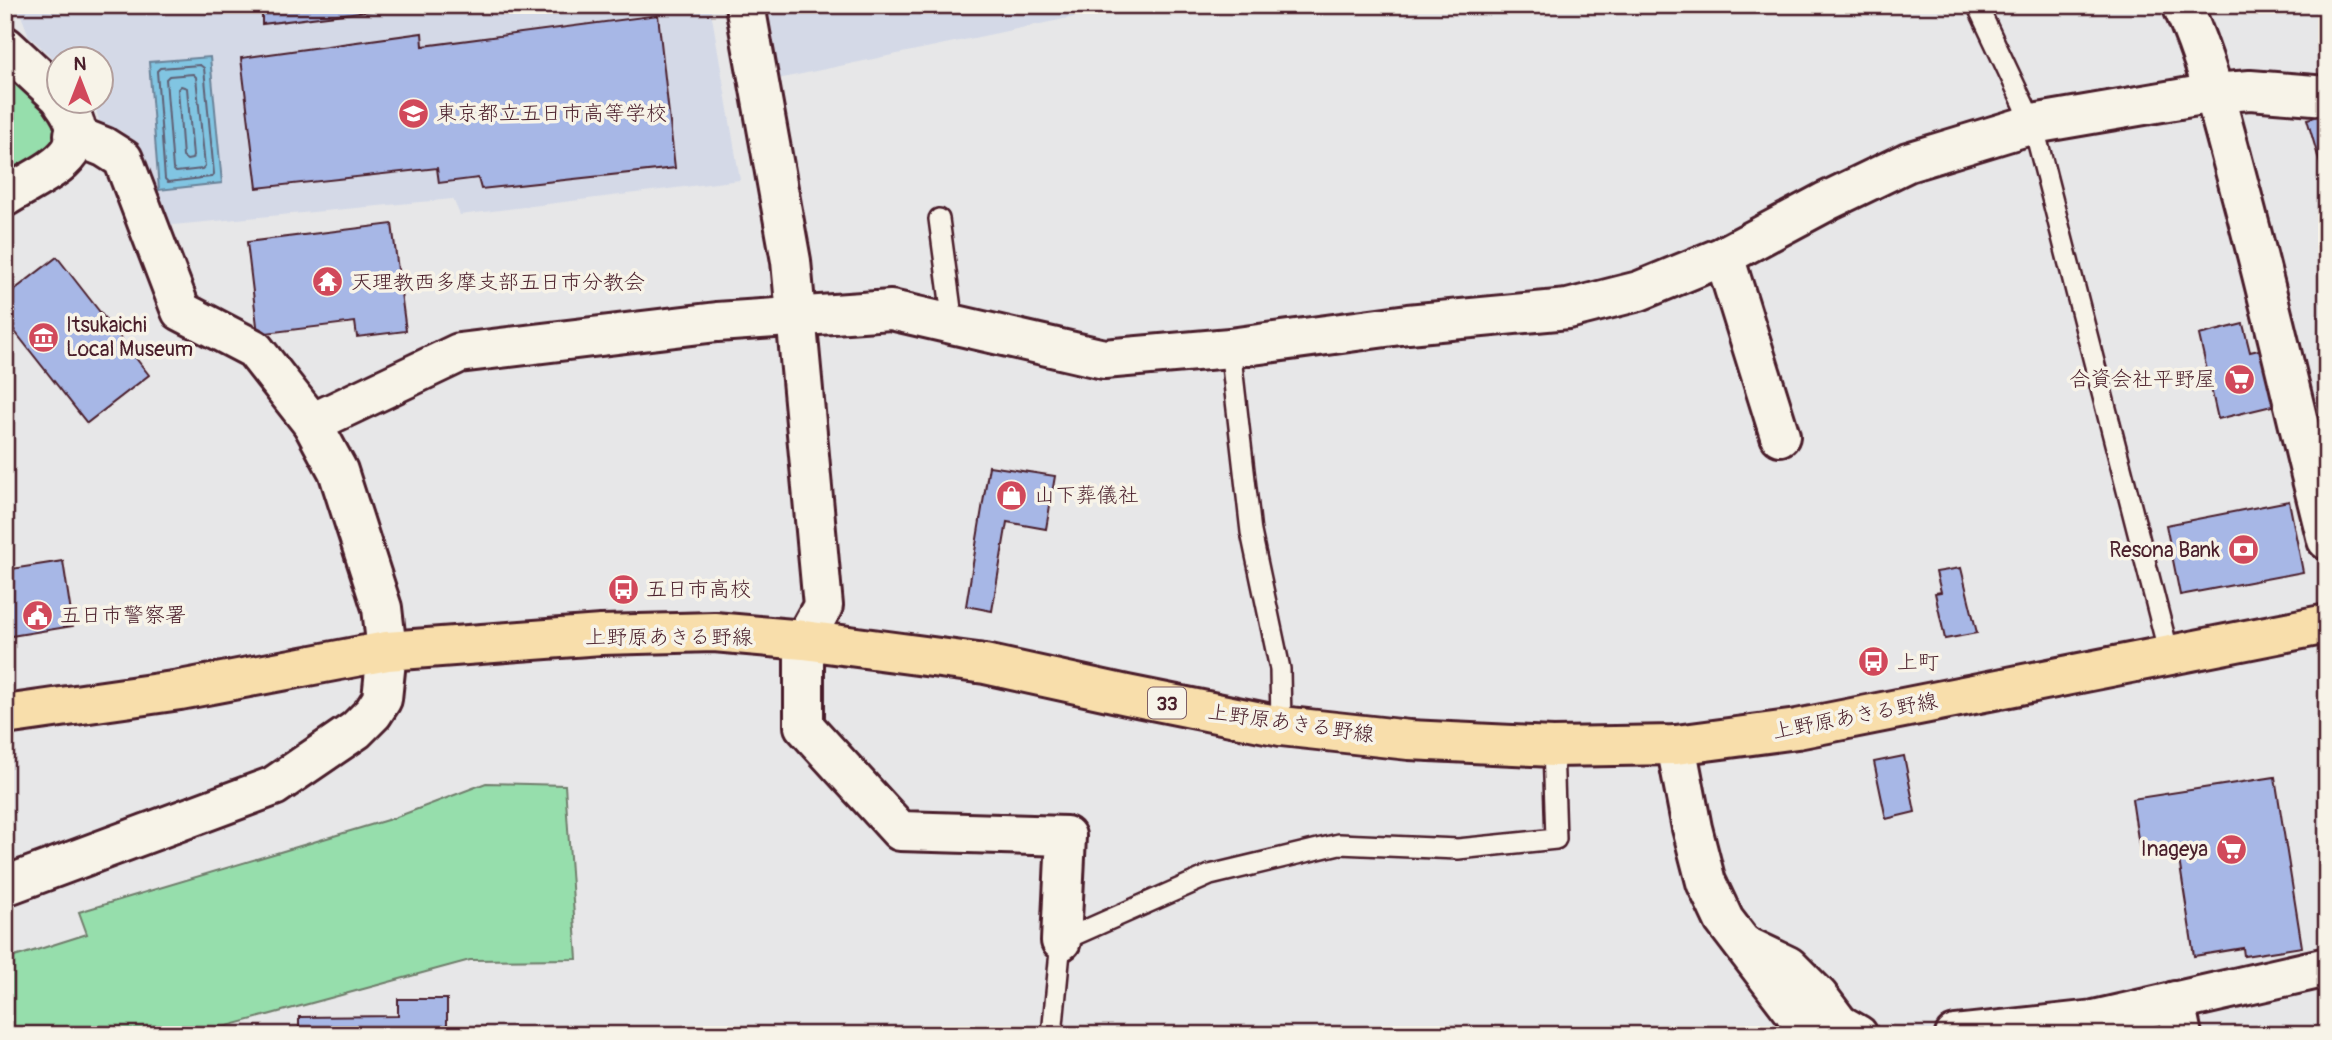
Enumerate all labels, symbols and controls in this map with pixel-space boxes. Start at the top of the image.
north arrow [46,46,116,116]
text: N [74,52,87,76]
school or university icon: 東京都立五日市高等学校 [396,96,430,130]
place label: 東京都立五日市高等学校 [436,100,667,127]
temple icon: 天理教西多摩支部五日市分教会 [311,265,345,299]
place label: 天理教西多摩支部五日市分教会 [351,269,645,296]
place label: Itsukaichi Local Museum [66,312,193,363]
museum icon: Itsukaichi Local Museum [26,320,60,354]
supermarket icon: 合資会社平野屋 [2222,362,2256,396]
place label: 合資会社平野屋 [2069,366,2216,393]
shop icon: 山下葬儀社 [994,478,1028,512]
place label: 山下葬儀社 [1034,482,1139,509]
bank icon: Resona Bank [2226,533,2260,567]
place label: Resona Bank [2109,537,2220,564]
bus stop icon: 五日市高校 [606,572,640,606]
place label: 五日市高校 [646,576,751,603]
public building icon: 五日市警察署 [20,598,54,632]
place label: 五日市警察署 [60,602,186,629]
street label: 上野原あきる野線 [585,624,753,651]
bus stop icon: 上町 [1857,645,1891,679]
place label: 上町 [1897,649,1939,676]
street label: 上野原あきる野線 [1770,687,1940,746]
road number: 33 [1148,688,1186,718]
street label: 上野原あきる野線 [1206,698,1376,749]
supermarket icon: Inageya [2214,832,2248,866]
place label: Inageya [2141,836,2208,863]

